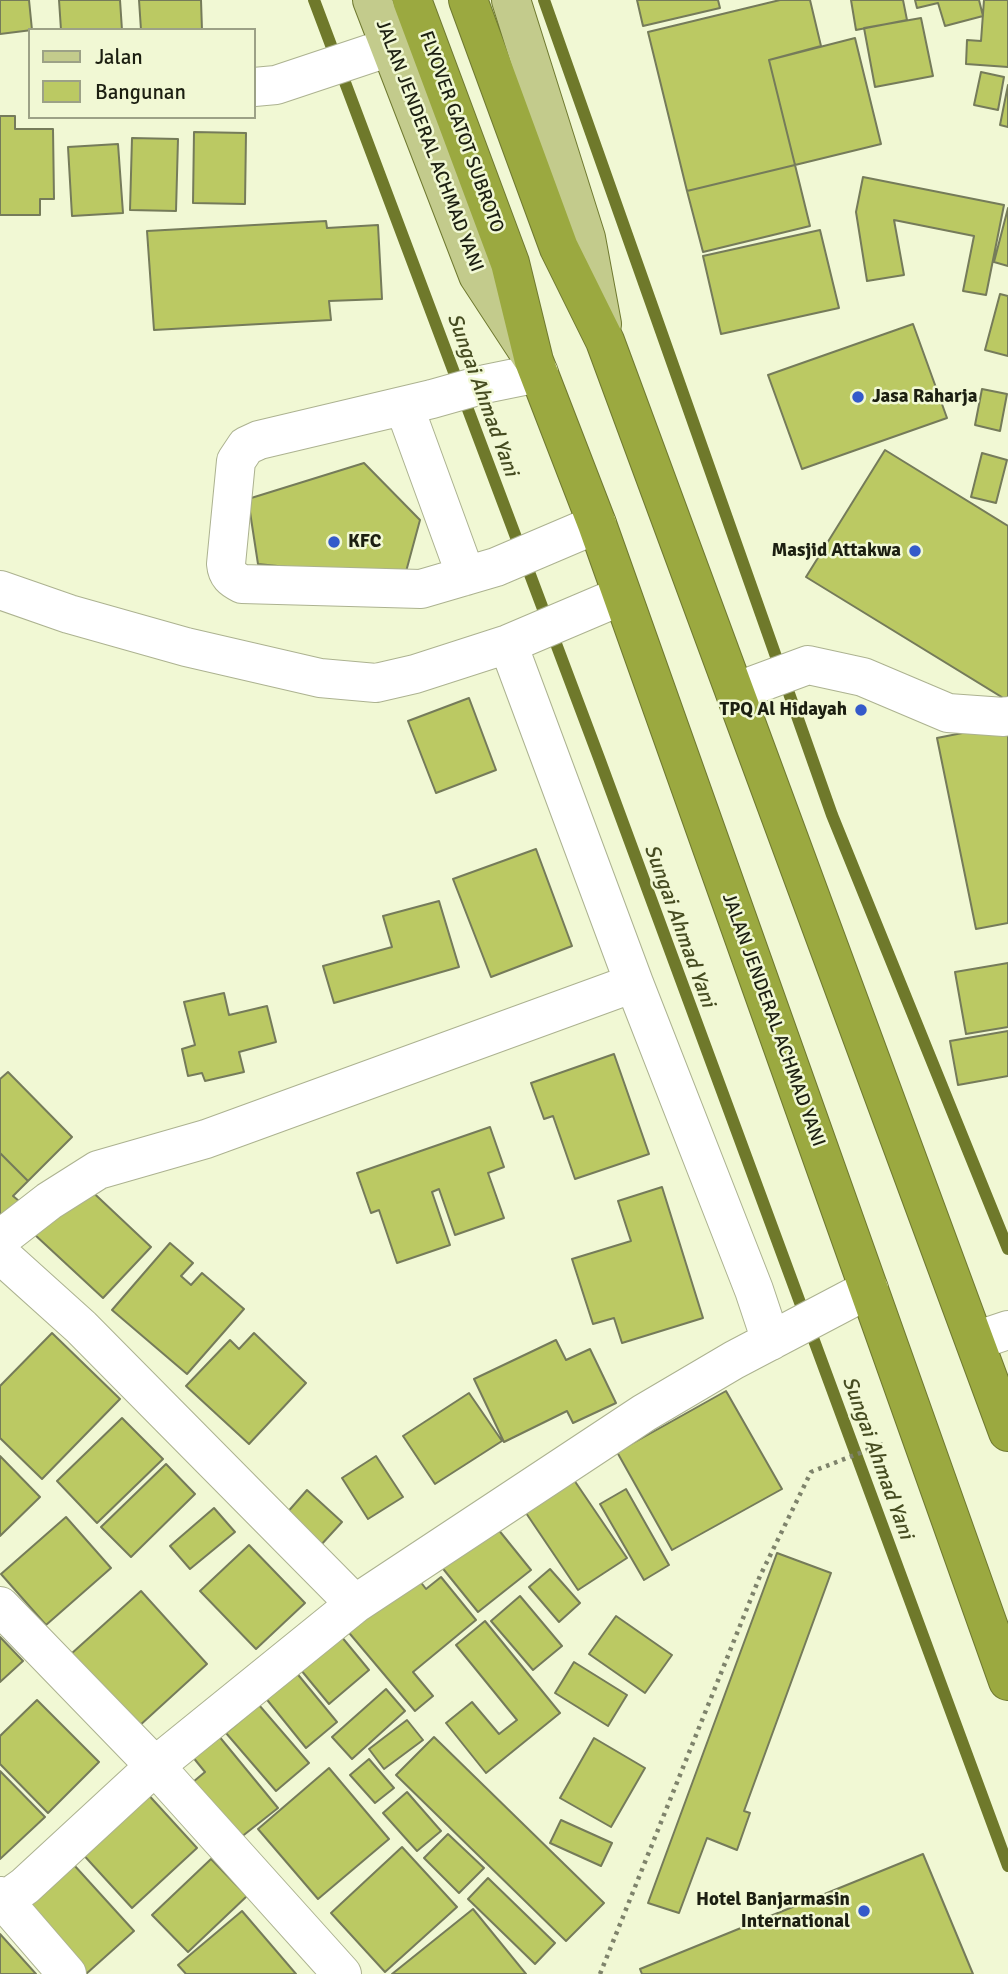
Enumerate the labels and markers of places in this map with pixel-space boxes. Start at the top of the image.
place label: Jasa Raharja [872,386,977,408]
marker: Jasa Raharja [850,389,866,405]
place label: KFC [348,531,381,553]
marker: KFC [326,534,342,550]
place label: Masjid Attakwa [771,540,901,562]
marker: Masjid Attakwa [907,543,923,559]
place label: TPQ Al Hidayah [719,699,847,721]
marker: TPQ Al Hidayah [853,702,869,718]
place label: Hotel Banjarmasin International [696,1889,850,1933]
marker: Hotel Banjarmasin International [856,1903,872,1919]

